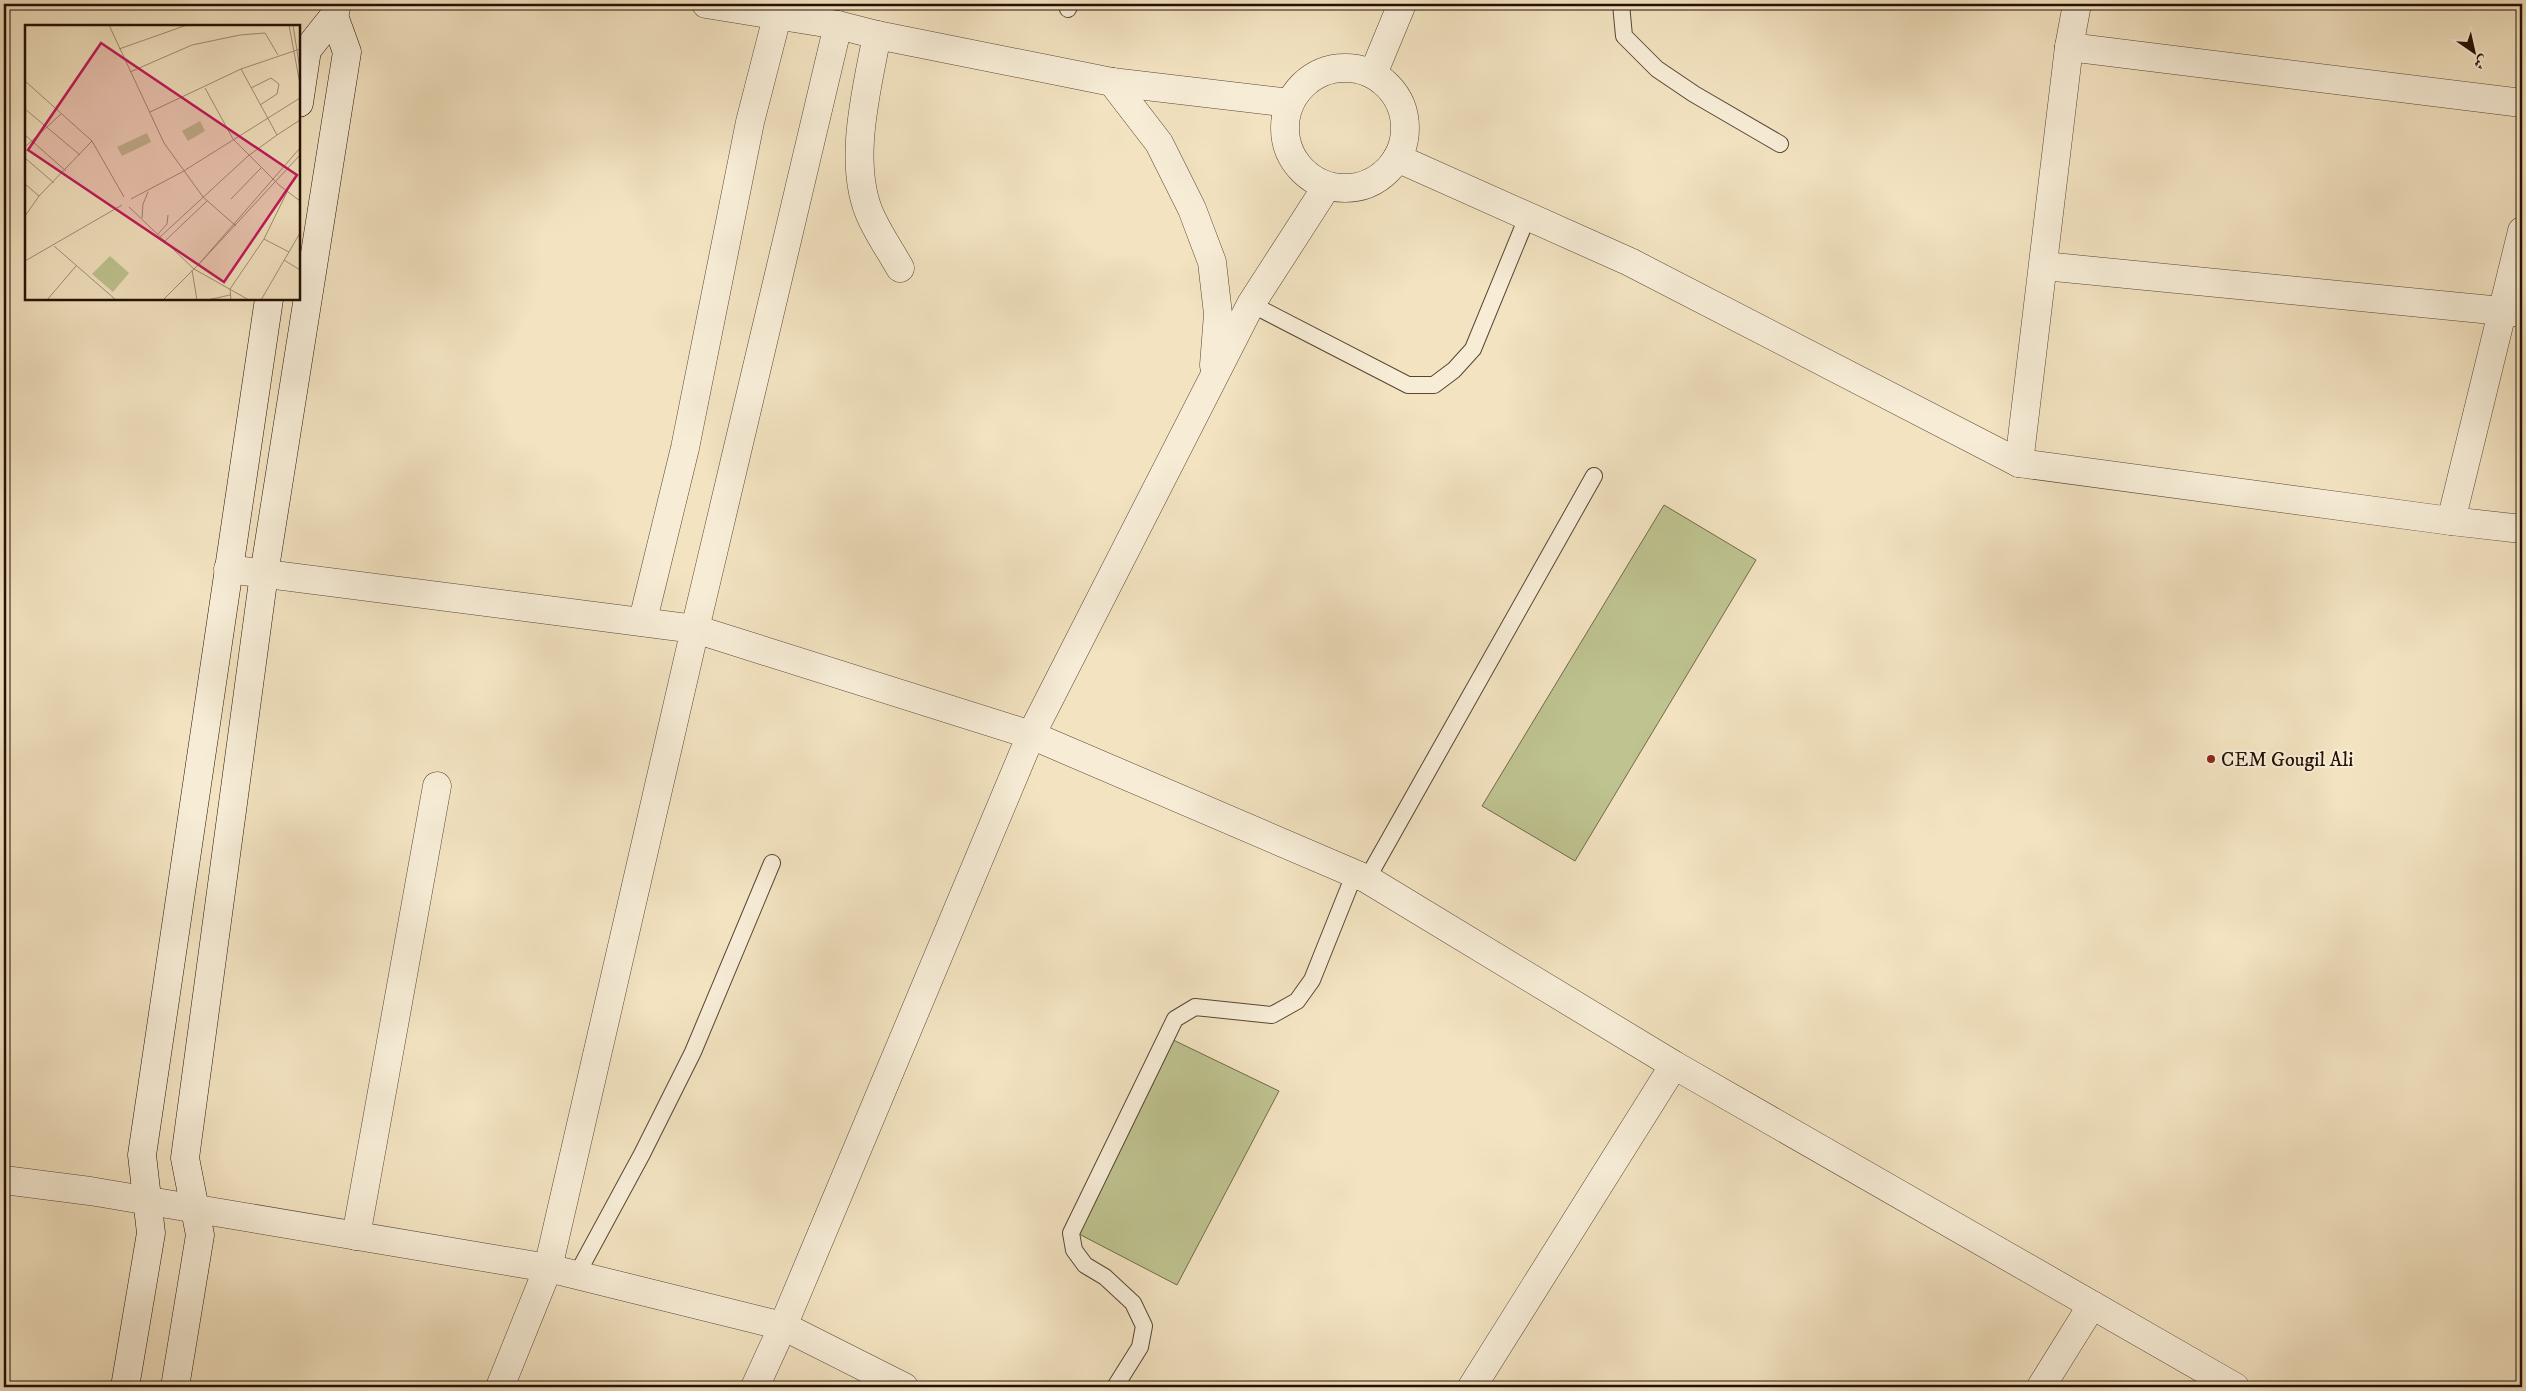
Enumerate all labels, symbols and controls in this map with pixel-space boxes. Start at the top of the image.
inset map [25,25,300,300]
north arrow [2448,28,2498,78]
text: ش [2470,51,2492,73]
place label: CEM Gougil Ali [2221,748,2353,773]
marker: CEM Gougil Ali [2205,753,2217,765]

